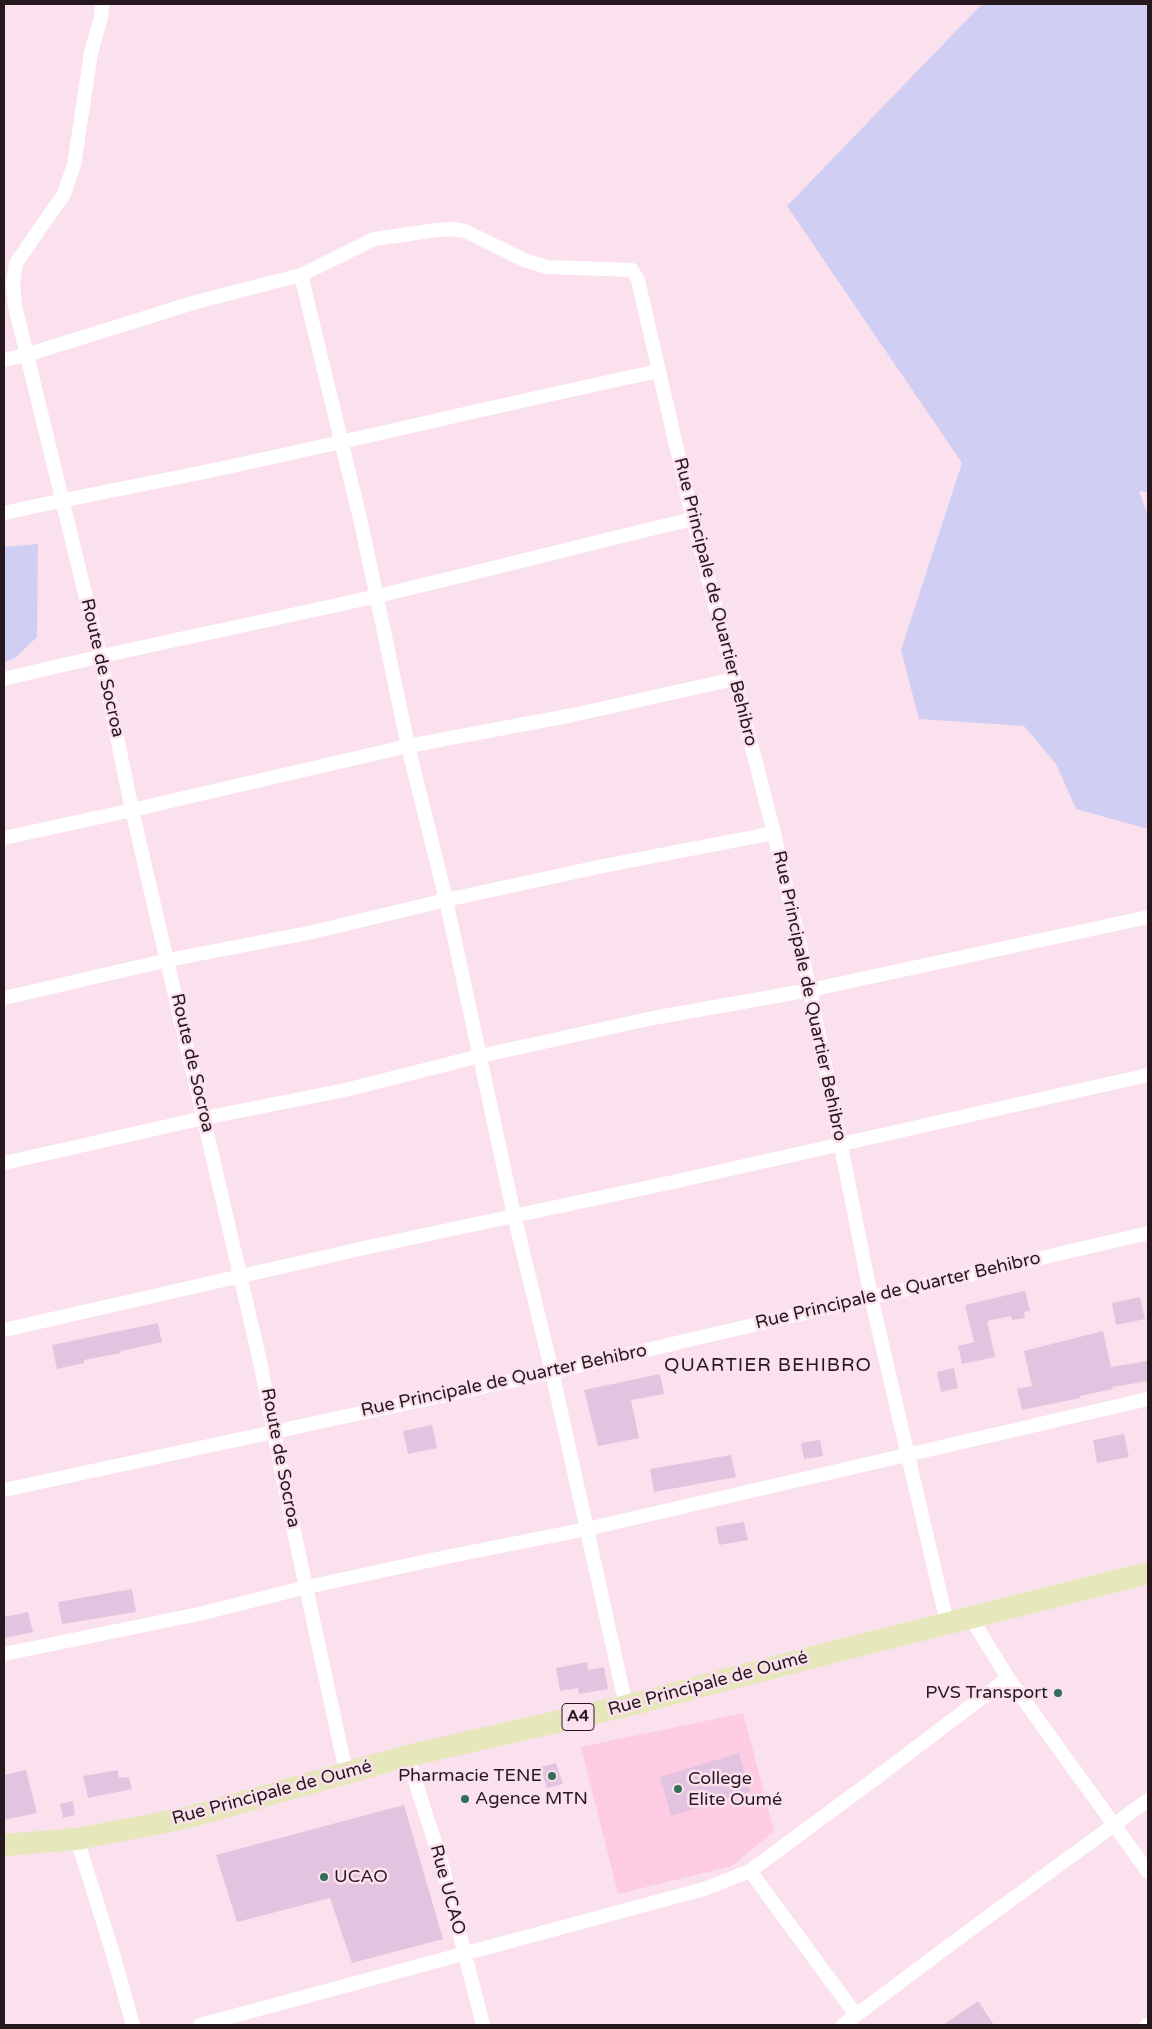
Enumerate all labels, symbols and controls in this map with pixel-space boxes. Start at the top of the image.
street label: Rue Principale de Quartier Behibro [669,456,761,748]
street label: Route de Socroa [76,596,128,740]
street label: Rue Principale de Quartier Behibro [768,849,850,1143]
street label: Route de Socroa [166,991,218,1135]
street label: Rue Principale de Quarter Behibro [753,1248,1043,1334]
street label: Rue Principale de Quarter Behibro [359,1340,649,1422]
district label: QUARTIER BEHIBRO [662,1355,874,1377]
street label: Route de Socroa [256,1386,304,1530]
street label: Rue Principale de Oumé [606,1647,810,1721]
place label: PVS Transport [925,1682,1048,1704]
marker: PVS Transport [1052,1687,1064,1699]
road number: A4 [562,1704,594,1730]
street label: Rue Principale de Oumé [170,1756,374,1830]
place label: Pharmacie TENE [398,1765,542,1787]
place label: College Elite Oumé [688,1768,782,1810]
marker: Pharmacie TENE [546,1770,558,1782]
marker: College Elite Oumé [672,1783,684,1795]
place label: Agence MTN [475,1788,588,1810]
marker: Agence MTN [459,1793,471,1805]
street label: Rue UCAO [425,1842,469,1938]
place label: UCAO [334,1866,388,1888]
marker: UCAO [318,1871,330,1883]

